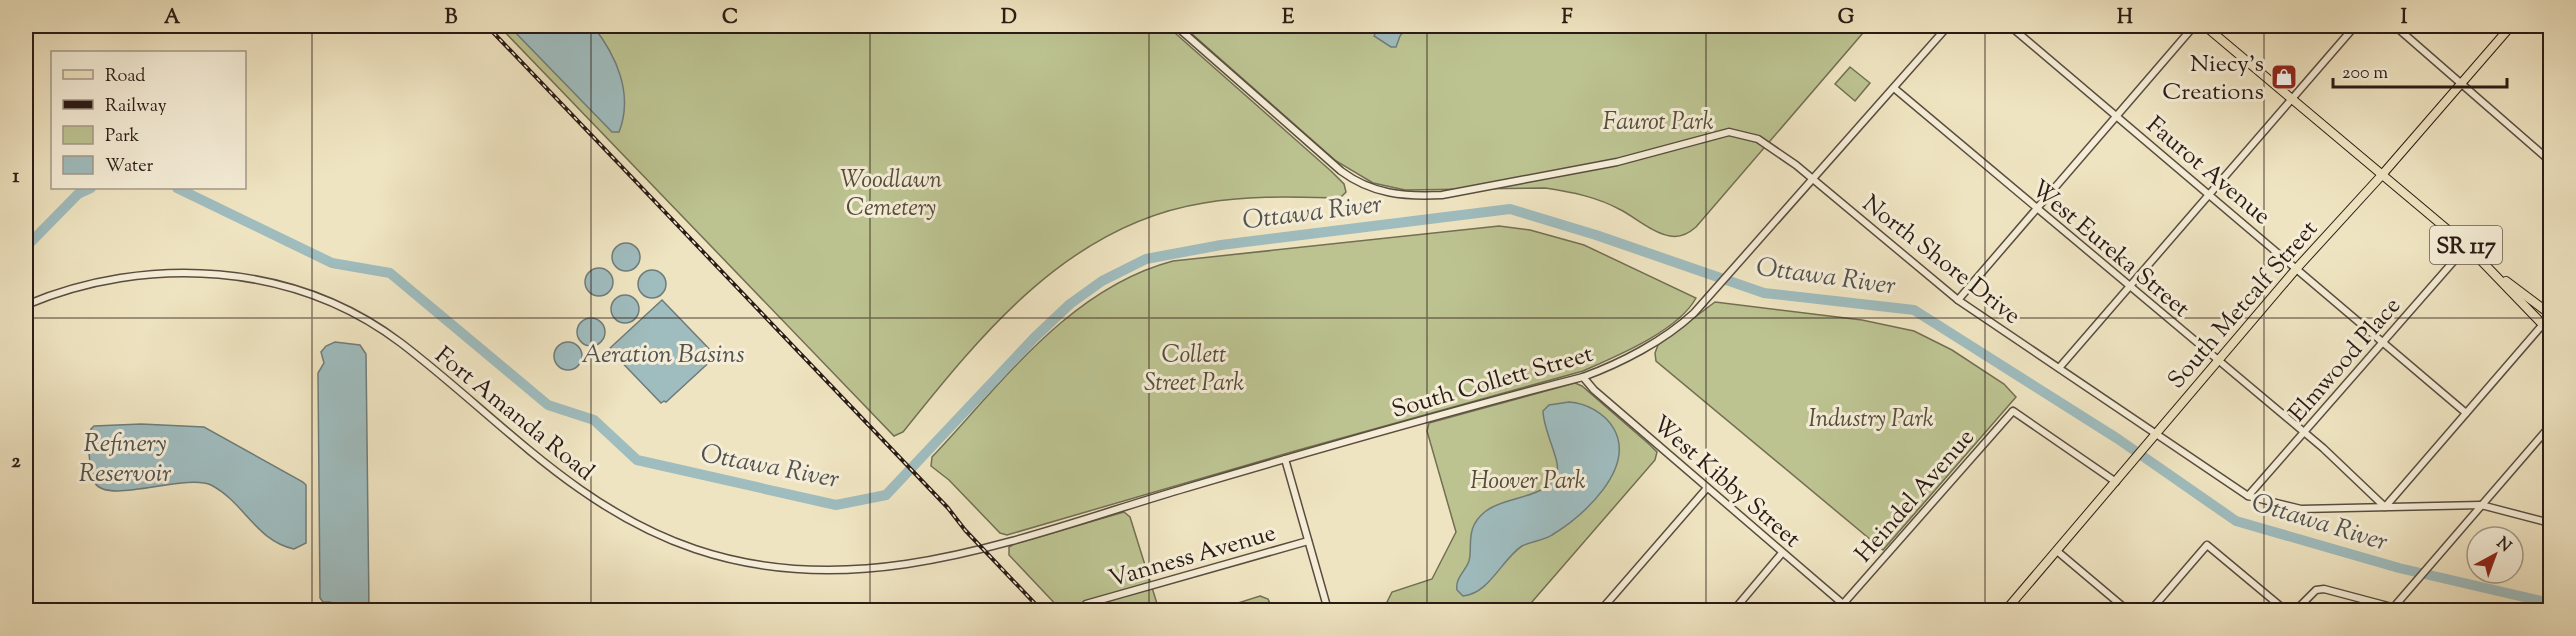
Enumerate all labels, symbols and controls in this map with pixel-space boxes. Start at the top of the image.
text: A [164,4,181,33]
text: B [445,4,458,33]
text: C [722,4,738,33]
text: D [1001,4,1017,33]
text: E [1282,4,1295,33]
text: F [1561,4,1573,33]
text: G [1838,4,1855,33]
text: H [2117,4,2133,33]
text: I [2401,4,2408,33]
place label: Niecy's Creations [2162,48,2264,110]
legend [51,51,246,189]
scale bar [2333,51,2507,89]
text: 200 m [2342,61,2388,87]
shop icon: Niecy's Creations [2269,62,2299,92]
text: Road [105,64,145,90]
text: Railway [105,94,167,120]
park label: Faurot Park [1603,106,1714,140]
street label: Faurot Avenue [2138,109,2277,234]
text: Park [105,124,140,150]
text: Water [105,154,154,180]
text: 1 [13,163,20,192]
park label: Woodlawn Cemetery [840,164,942,226]
street label: West Eureka Street [2023,173,2196,326]
water label: Ottawa River [1240,187,1384,240]
street label: North Shore Drive [1854,188,2027,333]
street label: South Metcalf Street [2161,214,2326,397]
road number: SR 117 [2430,226,2502,264]
water label: Ottawa River [1754,249,1898,306]
street label: Elmwood Place [2282,290,2409,430]
water label: Aeration Basins [581,337,745,374]
street label: South Collett Street [1388,338,1597,428]
park label: Collett Street Park [1144,339,1244,401]
street label: Fort Amanda Road [427,340,601,490]
park label: Industry Park [1808,403,1934,437]
street label: West Kibby Street [1644,408,1807,557]
street label: Heindel Avenue [1848,422,1983,571]
water label: Refinery Reservoir [79,426,171,493]
water label: Ottawa River [697,436,842,499]
text: 2 [11,448,21,477]
park label: Hoover Park [1470,465,1586,499]
water label: Ottawa River [2247,485,2392,562]
street label: Vanness Avenue [1105,517,1280,597]
north arrow [2465,525,2525,585]
text: N [2491,533,2516,559]

